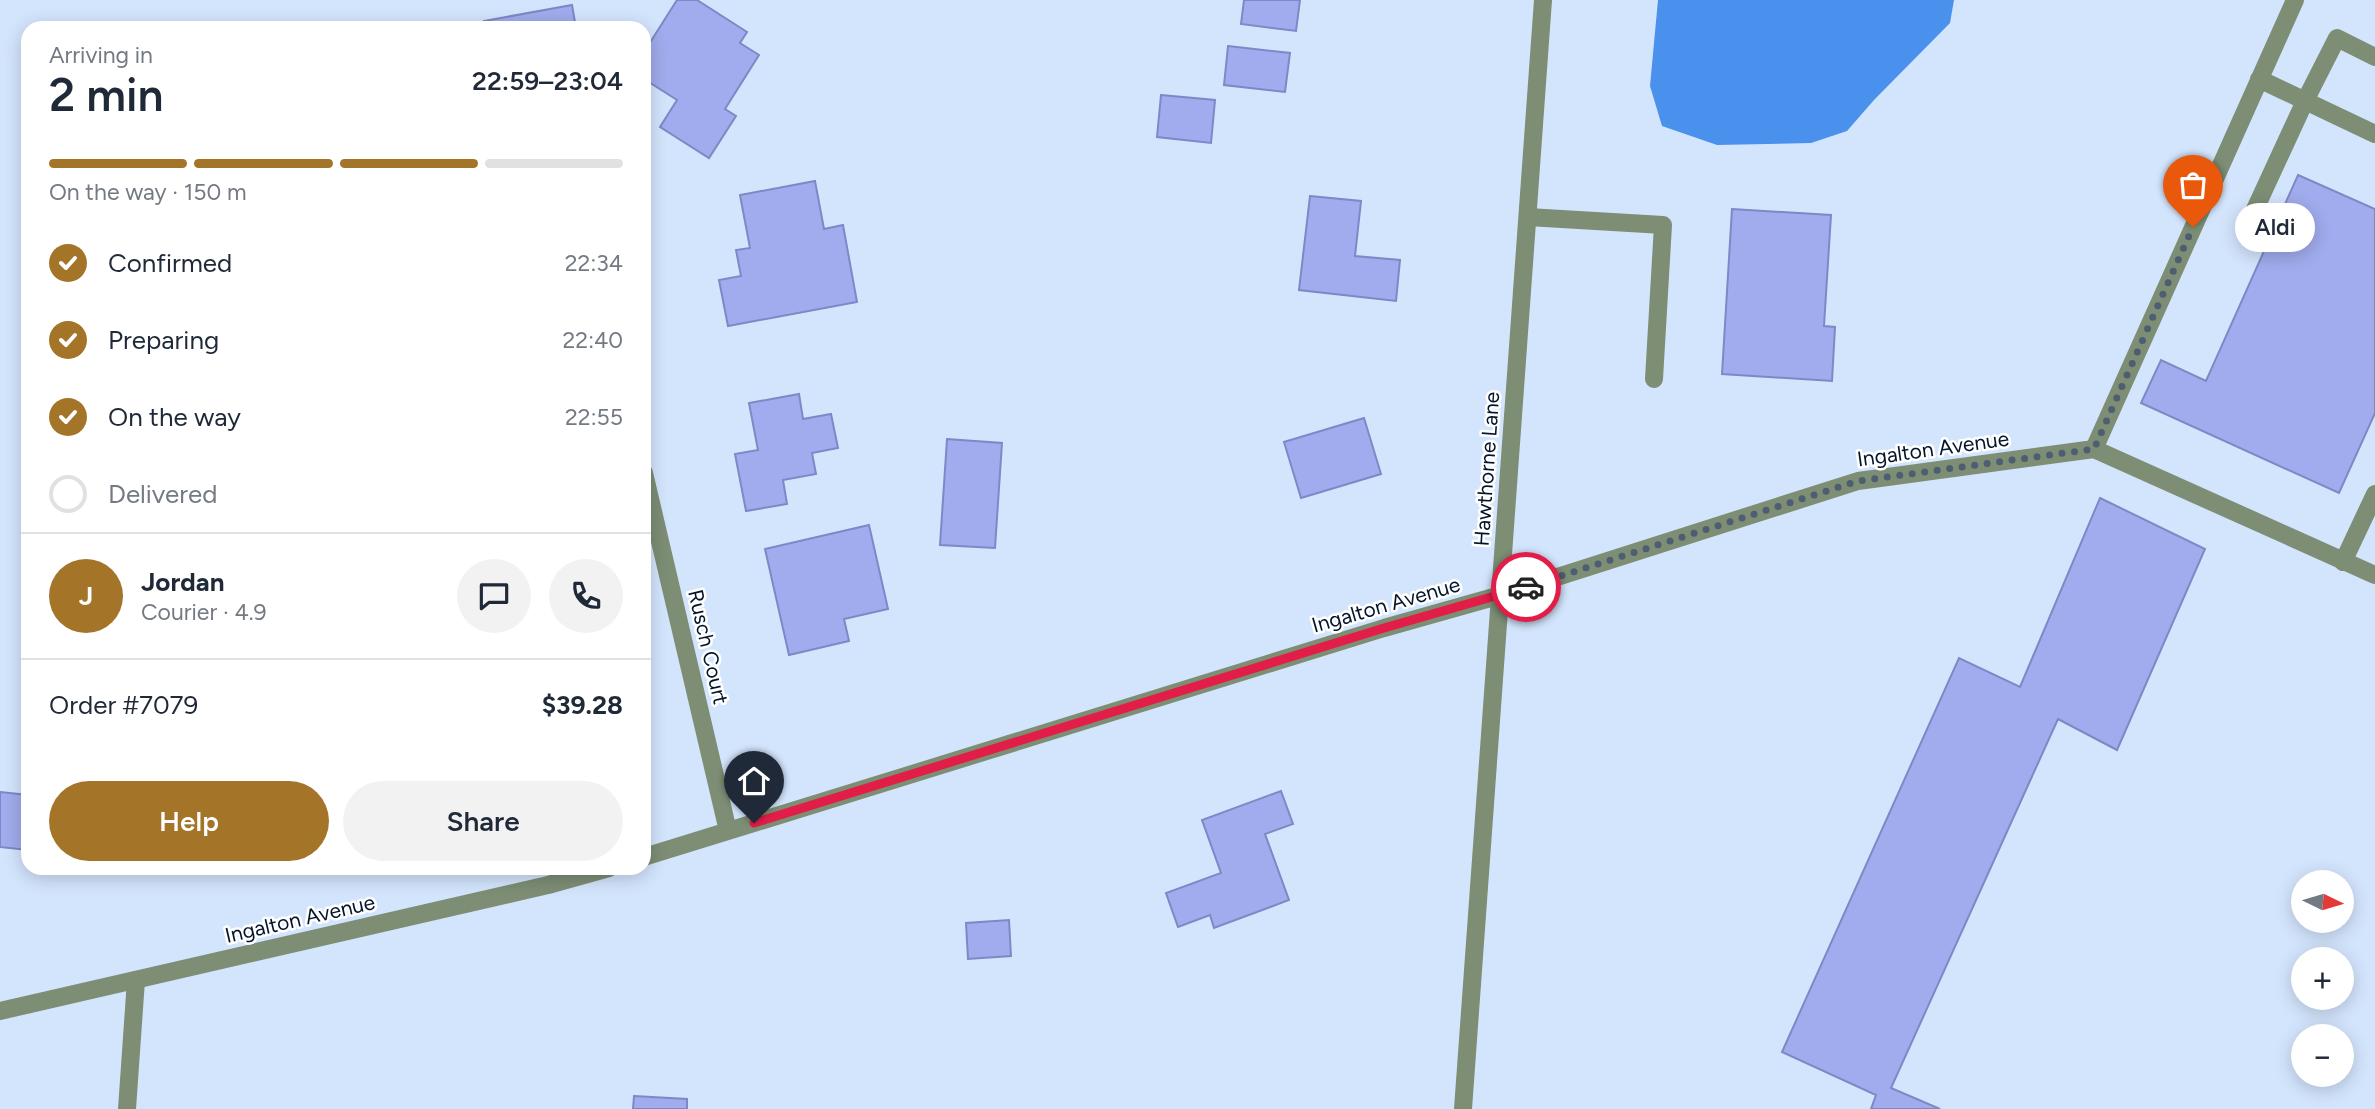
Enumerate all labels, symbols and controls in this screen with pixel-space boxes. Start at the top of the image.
text: Arriving in [49,41,153,69]
text: 22:59–23:04 [472,65,623,97]
text: 2 min [49,67,164,123]
pin [2163,155,2223,227]
icon: bag [2174,166,2212,204]
text: On the way · 150 m [49,178,246,206]
callout: Aldi [2235,202,2316,252]
text: Aldi [2255,213,2295,241]
icon: check [49,244,87,282]
text: Confirmed [108,247,232,279]
text: 22:34 [565,249,623,277]
icon: check [49,321,87,359]
text: Preparing [108,324,219,356]
text: 22:40 [562,326,623,354]
street label: Hawthorne Lane [1469,391,1504,547]
icon: check [49,398,87,436]
text: On the way [108,401,241,433]
text: 22:55 [565,403,623,431]
street label: Ingalton Avenue [1855,425,2010,472]
text: Delivered [108,478,217,510]
courier [1491,552,1561,622]
button: chat [457,559,531,633]
button: phone [549,559,623,633]
text: Jordan [141,566,224,598]
icon: car [1507,568,1545,606]
street label: Ingalton Avenue [1309,571,1463,638]
text: J [79,580,93,612]
street label: Rusch Court [683,587,734,707]
text: Courier · 4.9 [141,598,267,626]
text: Order #7079 [49,689,198,721]
text: $39.28 [542,689,623,721]
pin [724,751,784,823]
icon: home [735,762,773,800]
button: Help [49,781,329,861]
button: Share [343,781,623,861]
north arrow [2291,870,2354,933]
map controls [2291,870,2354,1087]
street label: Ingalton Avenue [223,889,377,948]
button: + [2291,947,2354,1010]
button: − [2291,1024,2354,1087]

